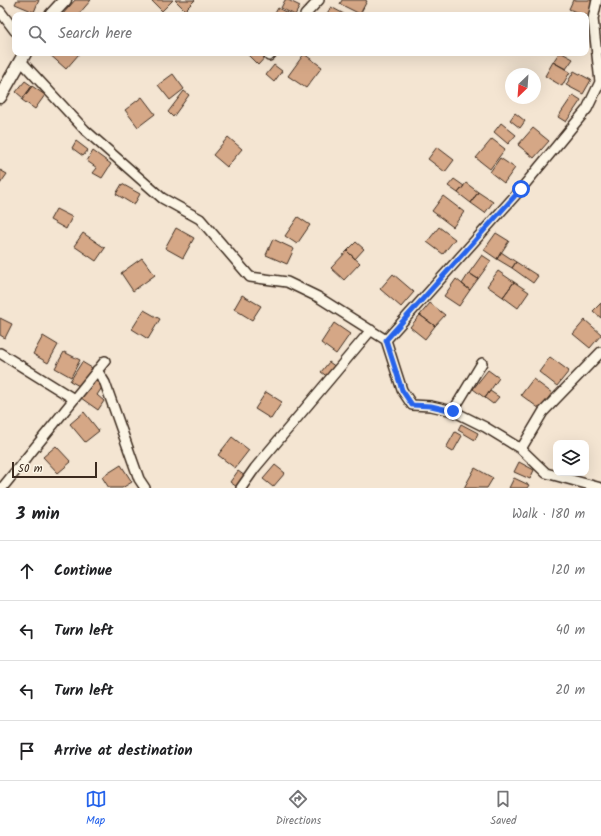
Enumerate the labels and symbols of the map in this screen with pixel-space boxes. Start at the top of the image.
north arrow [505,68,541,104]
route start [512,180,530,198]
route end [444,402,462,420]
scale bar [12,460,97,479]

